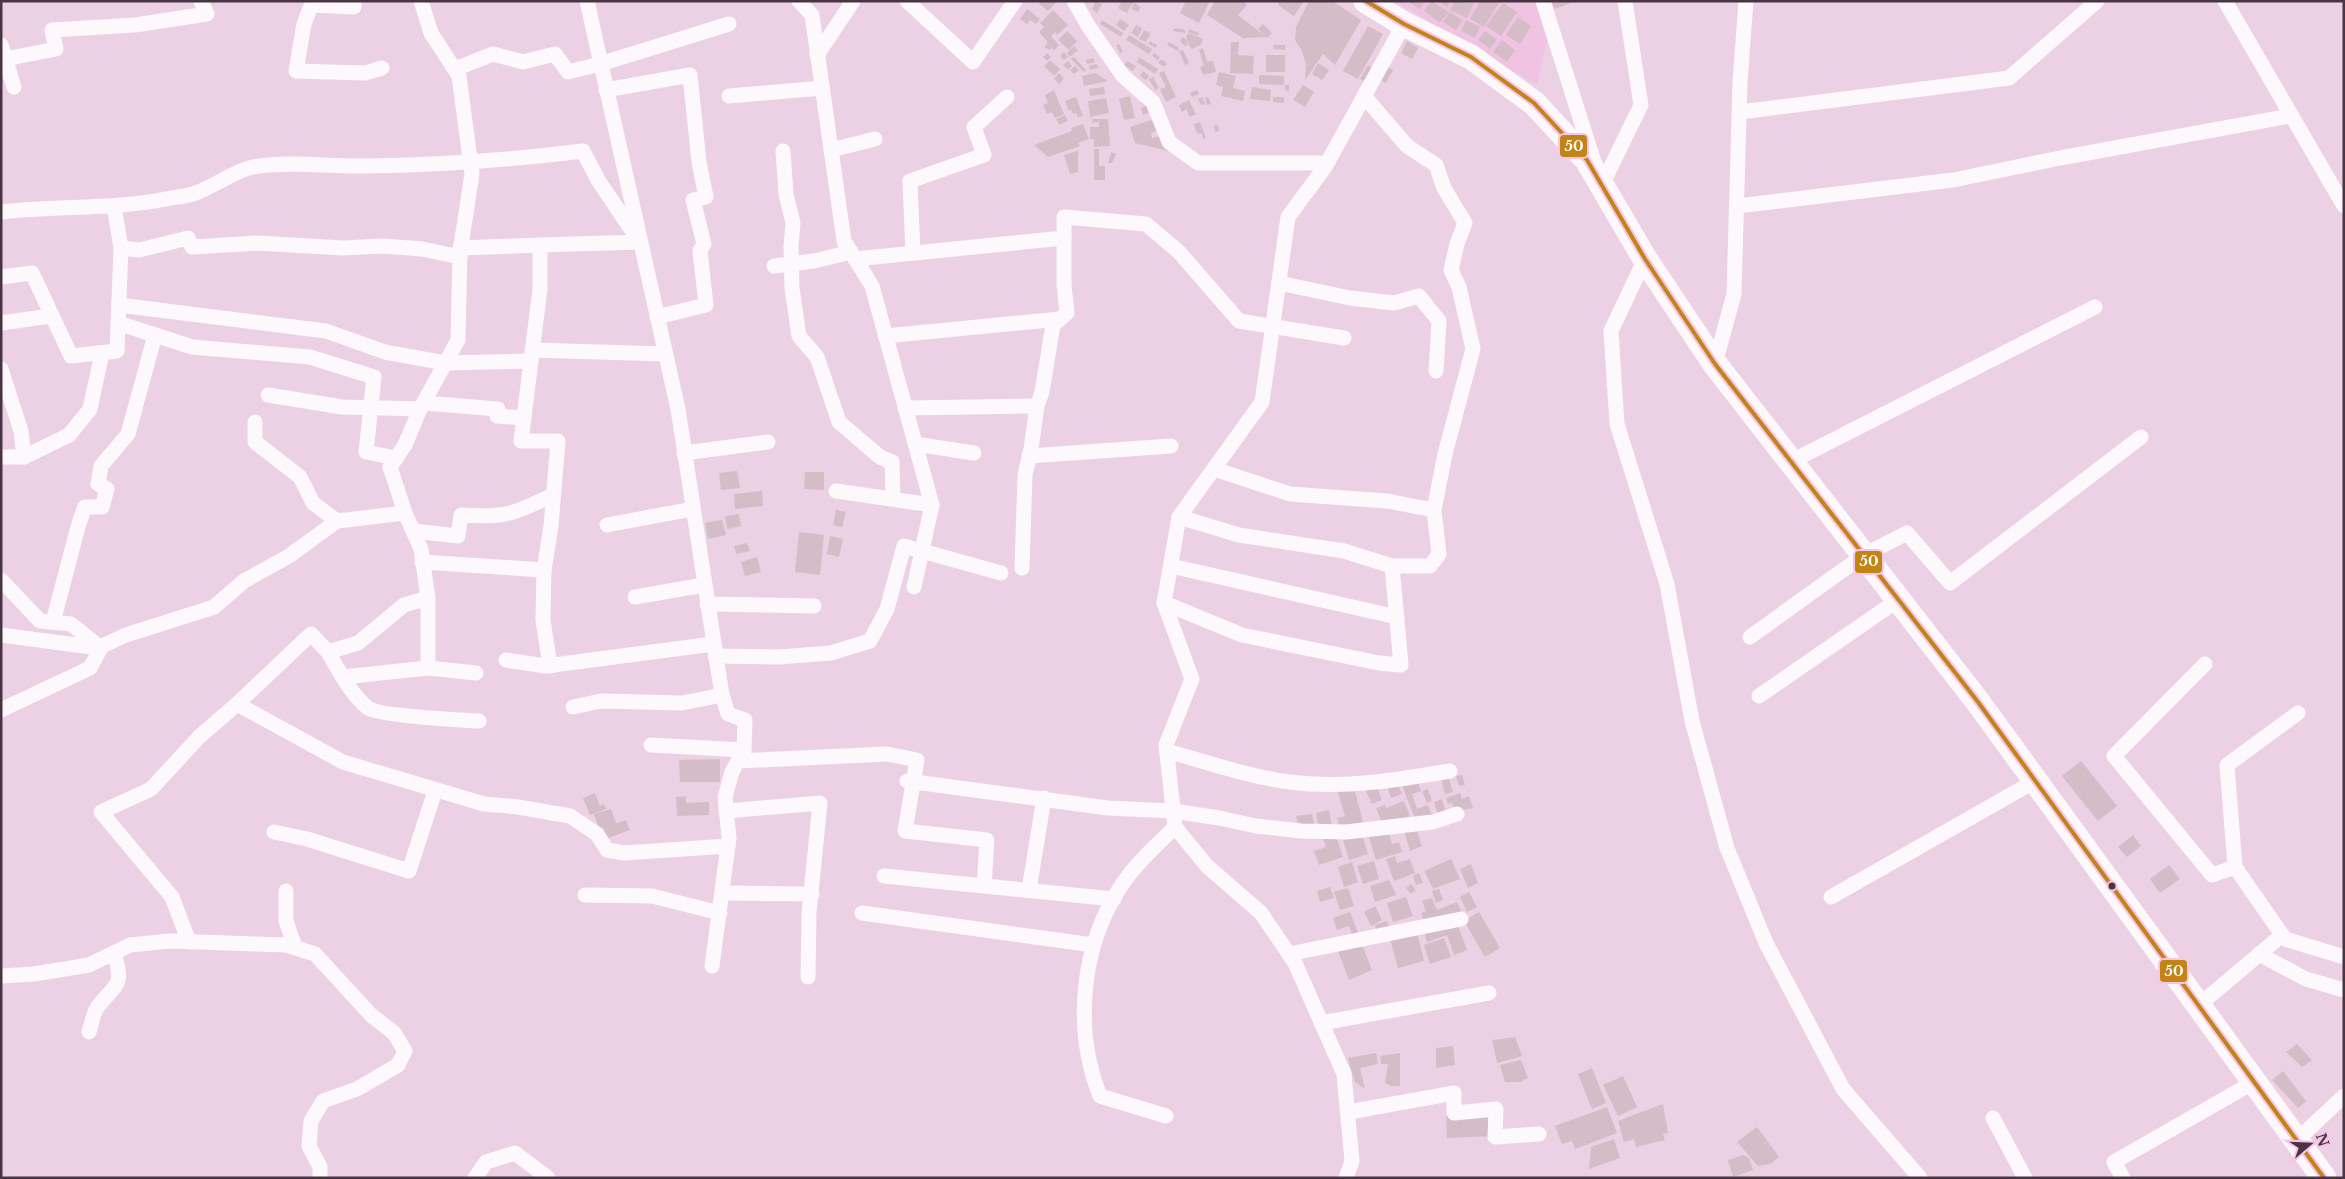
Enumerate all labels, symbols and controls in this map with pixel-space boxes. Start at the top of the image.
line badge: 50 [1559,134,1588,158]
text: 50 [1565,137,1583,155]
line badge: 50 [1854,550,1883,574]
text: 50 [1860,552,1878,570]
unlabelled marker [2107,881,2117,891]
line badge: 50 [2159,959,2188,983]
text: 50 [2165,962,2183,980]
north arrow [2285,1119,2335,1169]
text: N [2312,1131,2333,1149]

